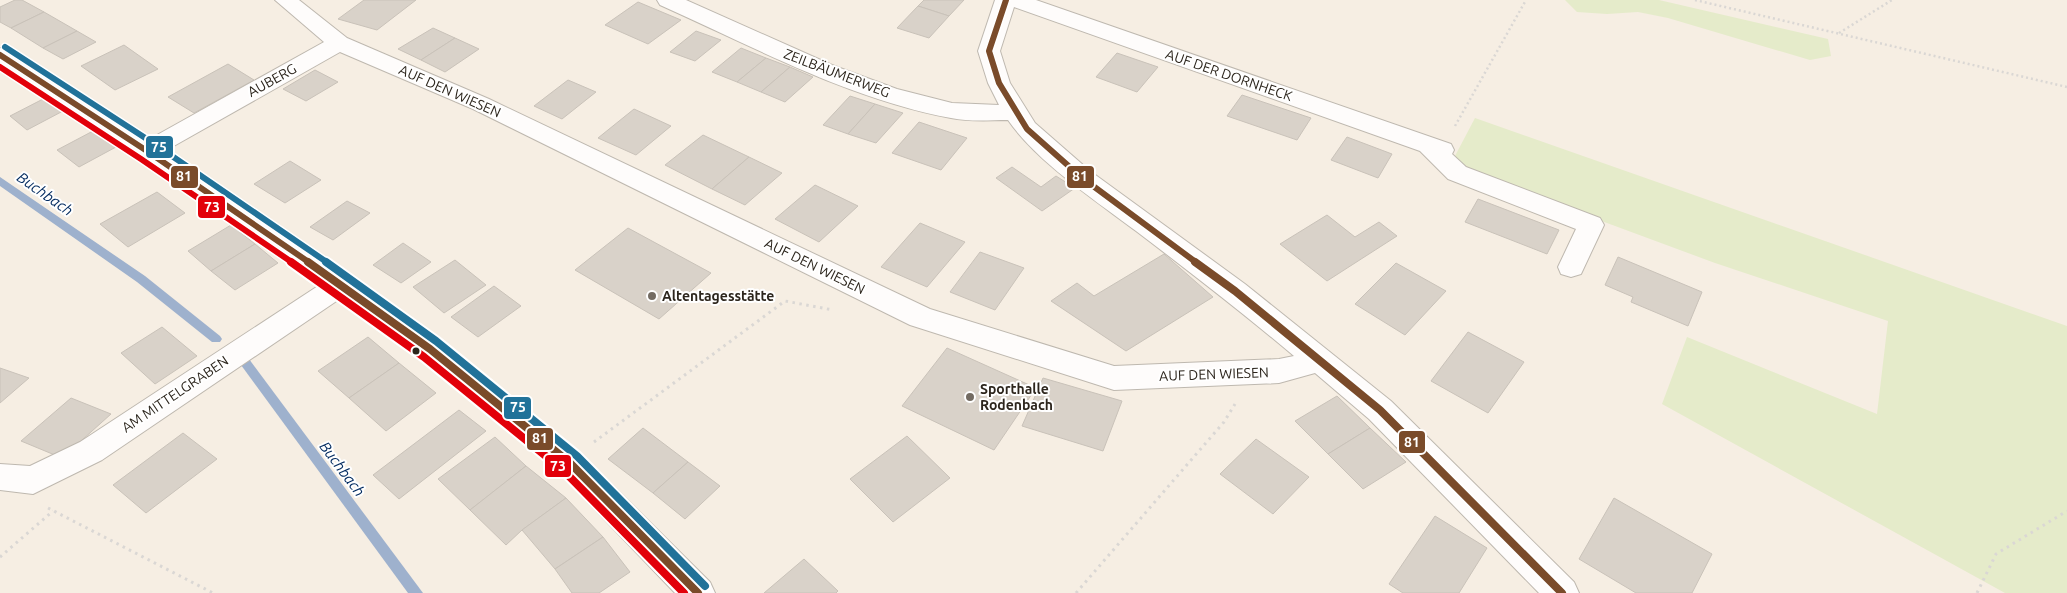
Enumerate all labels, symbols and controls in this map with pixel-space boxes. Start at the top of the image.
street label: ZEILBÄUMERWEG [782,45,892,101]
street label: AUF DER DORNHECK [1164,46,1295,104]
street label: AUBERG [245,60,299,100]
street label: AUF DEN WIESEN [397,61,503,121]
line badge: 75 [145,135,174,159]
text: 75 [151,139,167,155]
line badge: 81 [170,165,199,189]
line badge: 81 [1066,165,1095,189]
water label: Buchbach [14,168,76,219]
text: 81 [176,168,192,184]
text: 81 [1072,168,1088,184]
line badge: 73 [197,195,226,219]
text: 73 [204,199,220,215]
street label: AUF DEN WIESEN [762,235,868,297]
place label: Altentagesstätte [662,288,774,304]
marker: Altentagesstätte [646,290,658,302]
unlabelled marker [411,346,421,356]
street label: AM MITTELGRABEN [119,352,231,436]
street label: AUF DEN WIESEN [1159,364,1269,384]
place label: Sporthalle Rodenbach [980,381,1053,413]
marker: Sporthalle Rodenbach [964,391,976,403]
line badge: 75 [503,396,532,420]
text: 75 [510,399,526,415]
line badge: 81 [526,427,554,451]
text: 81 [532,430,548,446]
line badge: 81 [1398,430,1426,454]
text: 81 [1404,434,1420,450]
water label: Buchbach [316,438,369,499]
line badge: 73 [544,454,572,478]
text: 73 [550,458,566,474]

